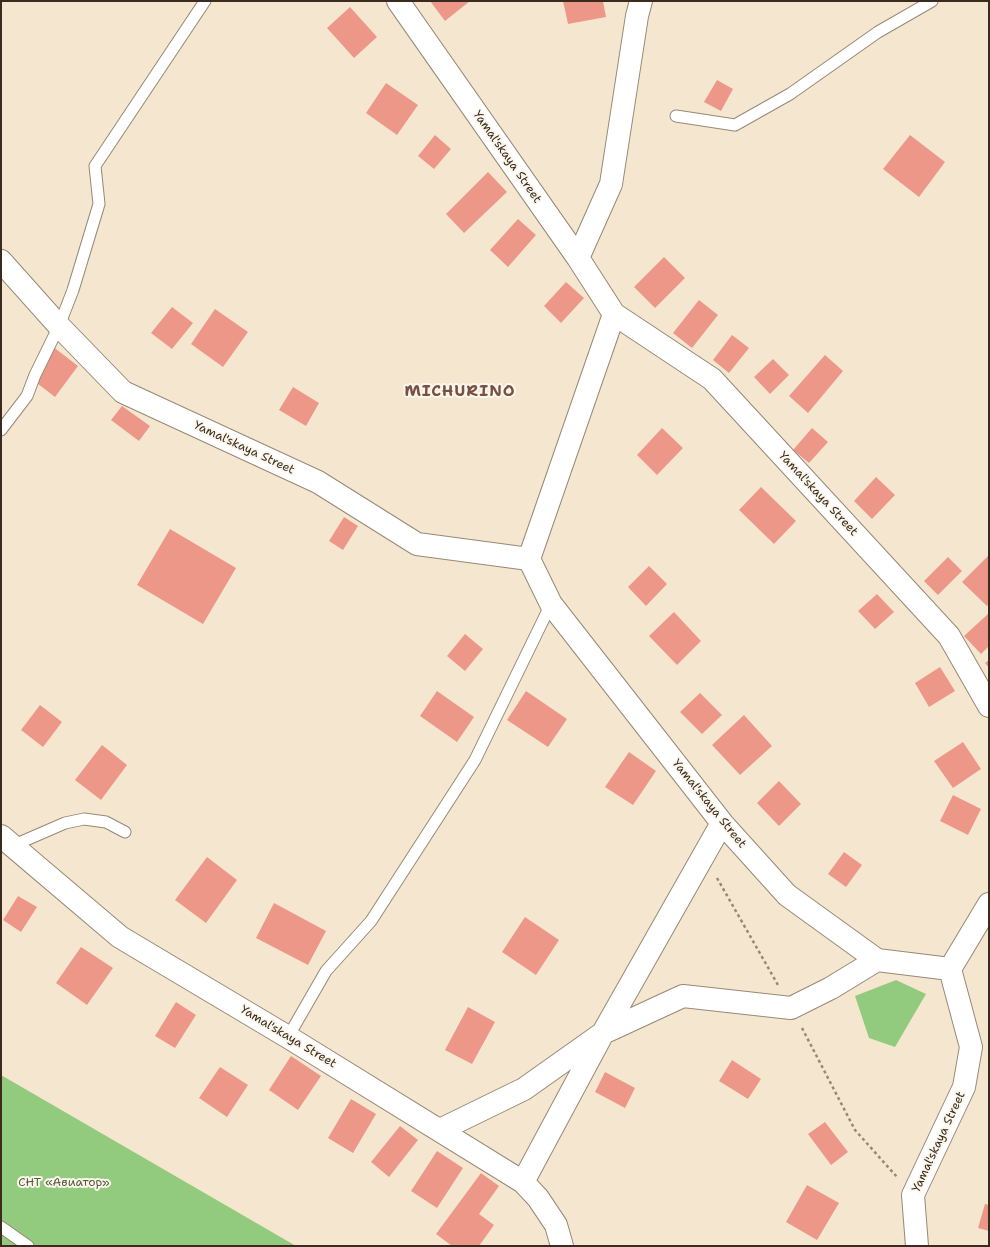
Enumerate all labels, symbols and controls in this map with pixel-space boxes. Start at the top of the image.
street label: Yamal'skaya Street [470,108,544,206]
district label: MICHURINO [404,382,516,402]
street label: Yamal'skaya Street [191,418,297,478]
street label: Yamal'skaya Street [775,449,861,539]
street label: Yamal'skaya Street [669,757,749,851]
street label: Yamal'skaya Street [237,1003,339,1071]
street label: Yamal'skaya Street [909,1089,969,1195]
park label: СНТ «Авиатор» [18,1176,110,1190]

